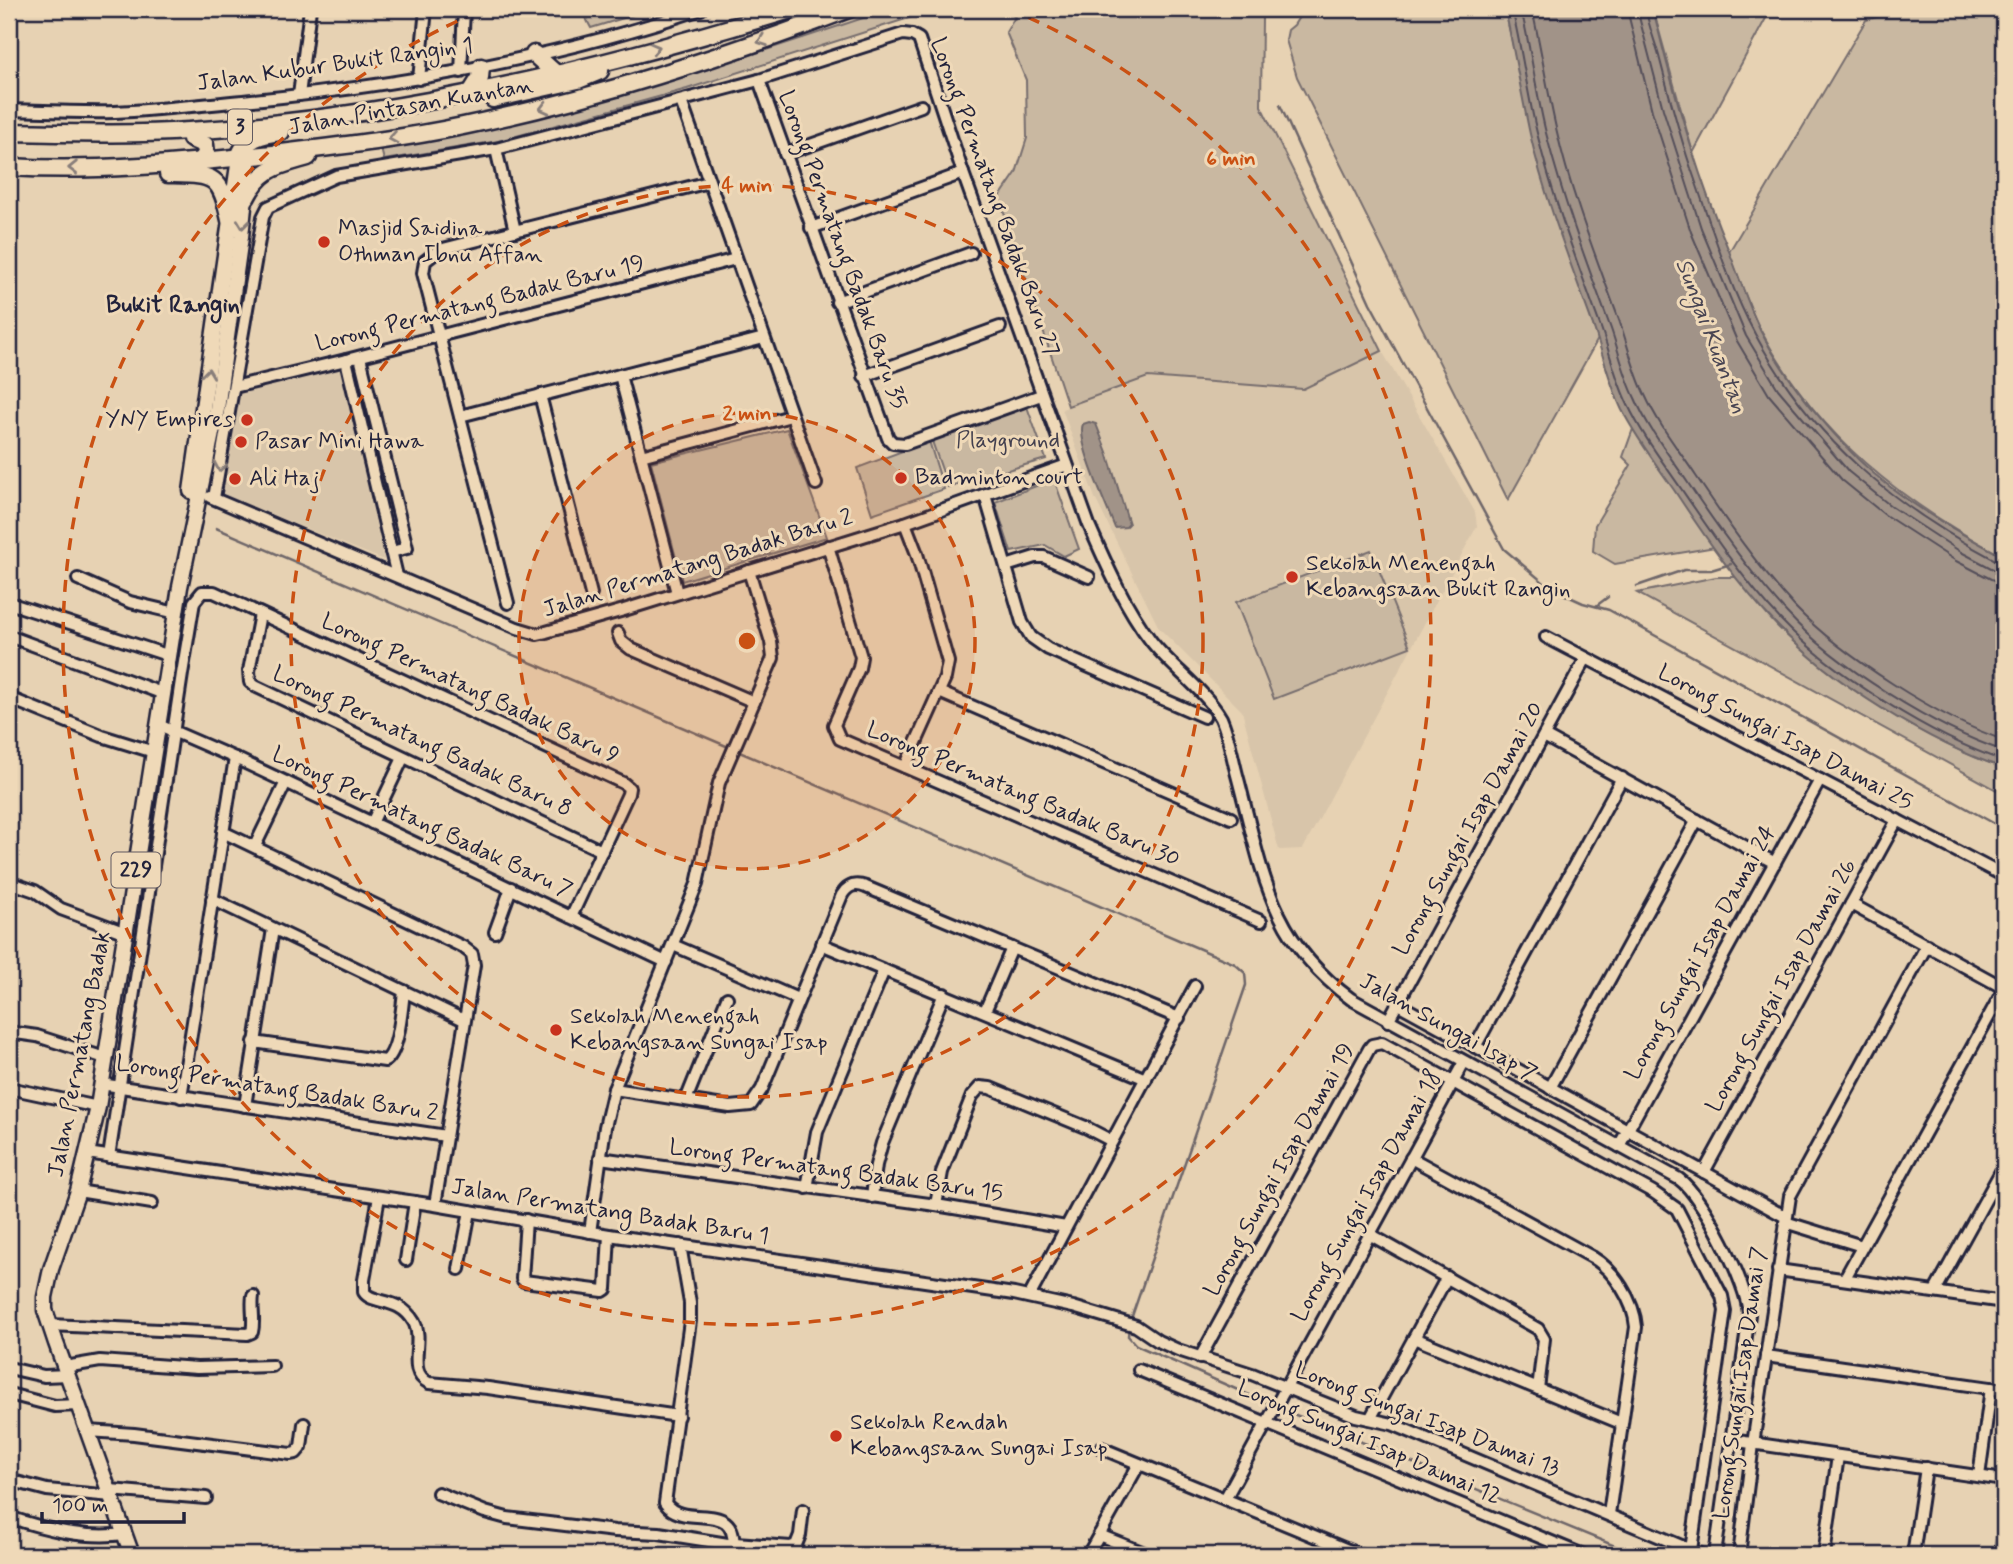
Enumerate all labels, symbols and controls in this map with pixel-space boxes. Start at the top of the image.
street label: Jalan Kubur Bukit Rangin 1 [195,31,475,101]
one-way arrow [756,33,768,47]
street label: Lorong Permatang Badak Baru 27 [920,34,1066,361]
one-way arrow [649,42,661,56]
street label: Jalan Pintasan Kuantan [286,71,536,143]
street label: Lorong Permatang Badak Baru 35 [768,87,914,414]
one-way arrow [538,100,550,114]
road number: 3 [228,110,252,144]
one-way arrow [387,130,399,145]
text: 6 min [1206,145,1256,173]
one-way arrow [67,160,78,176]
text: 4 min [721,172,773,200]
place label: Masjid Saidina Othman Ibnu Affan [338,214,543,270]
one-way arrow [235,218,250,230]
marker: Masjid Saidina Othman Ibnu Affan [316,234,332,250]
street label: Lorong Permatang Badak Baru 19 [312,249,648,361]
water label: Sungai Kuantan [1665,254,1755,419]
district label: Bukit Rangin [106,290,240,324]
one-way arrow [201,368,216,379]
text: 2 min [722,400,772,428]
place label: YNY Empires [105,405,233,435]
marker: YNY Empires [239,412,255,428]
park label: Playground [956,426,1060,456]
place label: Pasar Mini Hawa [255,427,424,457]
marker: Pasar Mini Hawa [233,434,249,450]
one-way arrow [213,461,228,473]
place label: Badminton court [915,463,1083,493]
place label: Ali Haj [249,464,320,494]
marker: Badminton court [893,470,909,486]
marker: Ali Haj [227,471,243,487]
street label: Jalan Permatang Badak Baru 2 [540,503,857,627]
place label: Sekolah Menengah Kebangsaan Bukit Rangin [1306,549,1571,607]
marker: Sekolah Menengah Kebangsaan Bukit Rangin [1284,569,1300,585]
street label: Lorong Permatang Badak Baru 9 [315,607,624,773]
centre of rings [735,629,759,653]
street label: Lorong Sungai Isap Damai 25 [1651,658,1918,820]
street label: Lorong Permatang Badak Baru 8 [267,659,577,827]
street label: Lorong Sungai Isap Damai 20 [1387,697,1553,962]
street label: Lorong Permatang Badak Baru 30 [861,715,1184,877]
street label: Lorong Permatang Badak Baru 7 [266,740,577,908]
street label: Lorong Sungai Isap Damai 24 [1618,820,1785,1087]
road number: 229 [111,852,160,888]
street label: Lorong Sungai Isap Damai 26 [1700,854,1866,1119]
street label: Jalan Permatang Badak [41,928,121,1180]
street label: Jalan Sungai Isap 7 [1353,967,1542,1091]
place label: Sekolah Menengah Kebangsaan Sungai Isap [570,1002,828,1060]
marker: Sekolah Menengah Kebangsaan Sungai Isap [548,1022,564,1038]
street label: Lorong Sungai Isap Damai 19 [1198,1038,1364,1303]
street label: Lorong Permatang Badak Baru 2 [114,1049,440,1131]
street label: Lorong Sungai Isap Damai 18 [1285,1064,1451,1328]
street label: Lorong Permatang Badak Baru 15 [667,1133,1005,1211]
street label: Jalan Permatang Badak Baru 1 [449,1172,771,1254]
street label: Lorong Sungai Isap Damai 7 [1707,1245,1777,1522]
street label: Lorong Sungai Isap Damai 13 [1290,1356,1564,1486]
street label: Lorong Sungai Isap Damai 12 [1232,1374,1505,1514]
place label: Sekolah Rendah Kebangsaan Sungai Isap [850,1408,1108,1466]
marker: Sekolah Rendah Kebangsaan Sungai Isap [828,1428,844,1444]
scale bar [42,1480,184,1524]
text: 100 m [52,1492,108,1520]

